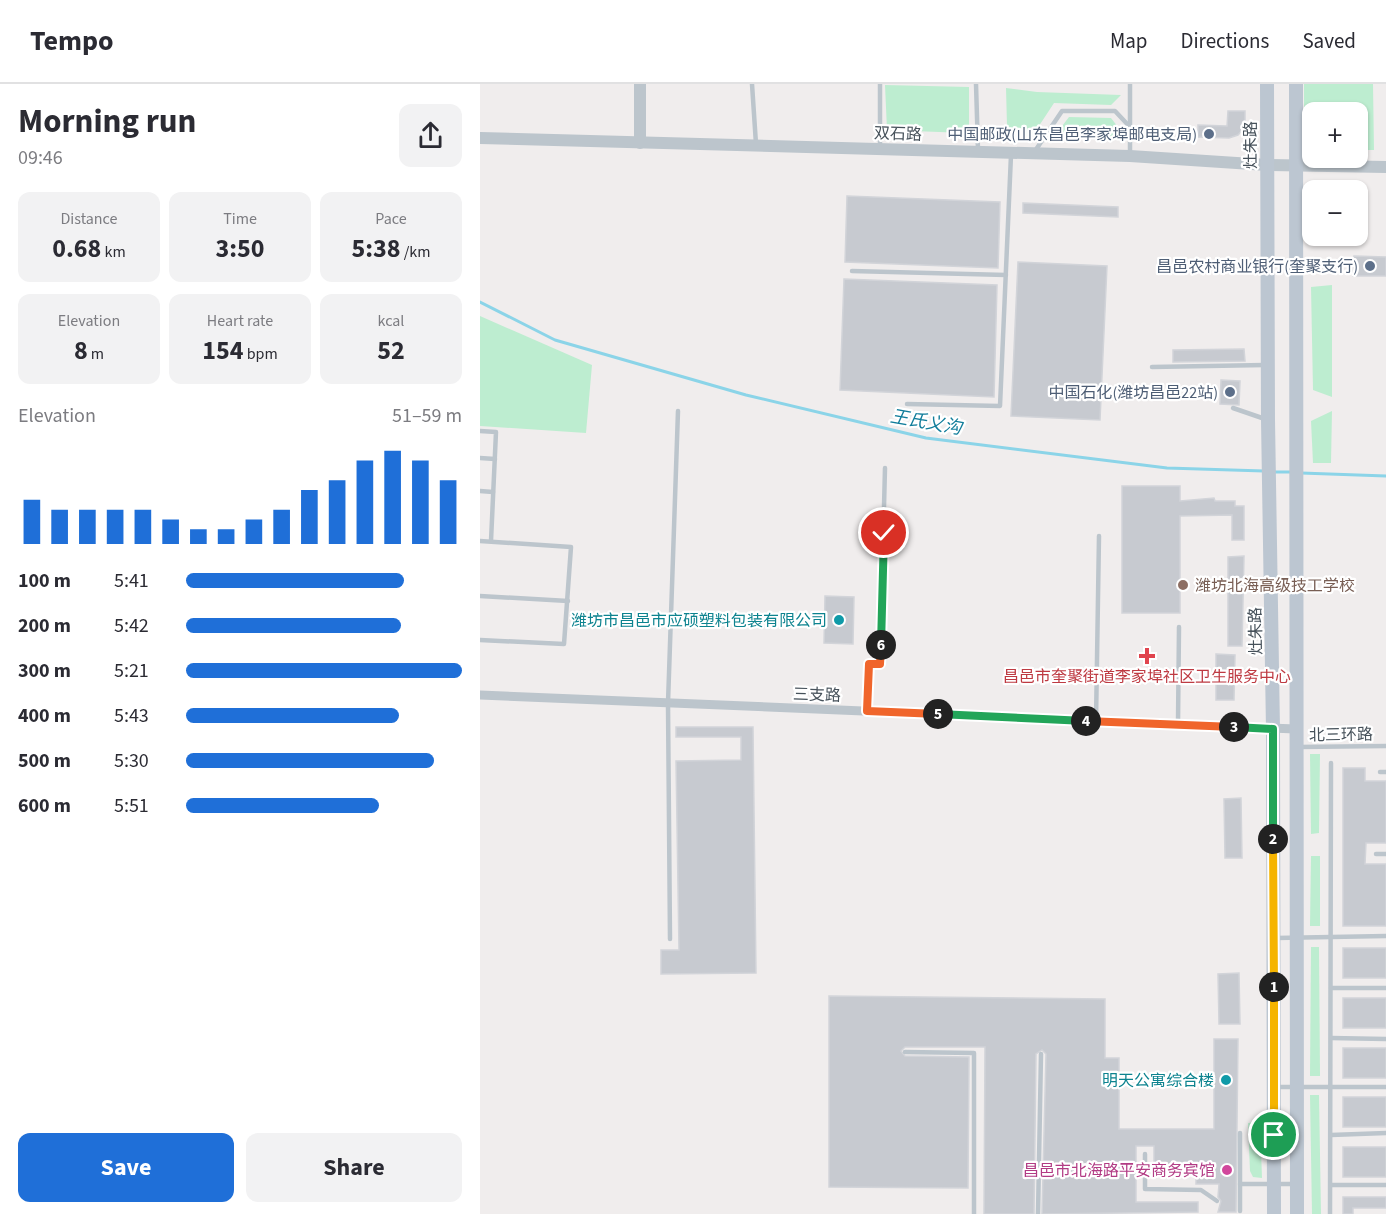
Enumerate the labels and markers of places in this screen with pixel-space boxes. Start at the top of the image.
place label: 中国邮政(山东昌邑李家埠邮电支局) [947,124,1197,146]
marker: 中国邮政(山东昌邑李家埠邮电支局) [1202,127,1216,141]
place label: 昌邑农村商业银行(奎聚支行) [1156,256,1358,278]
marker: 昌邑农村商业银行(奎聚支行) [1363,259,1377,273]
place label: 中国石化(潍坊昌邑22站) [1048,382,1218,404]
marker: 中国石化(潍坊昌邑22站) [1223,385,1237,399]
pin [858,507,909,558]
place label: 潍坊北海高级技工学校 [1195,575,1355,597]
marker: 潍坊北海高级技工学校 [1176,578,1190,592]
place label: 潍坊市昌邑市应硕塑料包装有限公司 [571,610,827,632]
marker: 潍坊市昌邑市应硕塑料包装有限公司 [832,613,846,627]
pin: 6 [866,630,896,660]
marker: 昌邑市奎聚街道李家埠社区卫生服务中心 [1138,647,1156,665]
place label: 昌邑市奎聚街道李家埠社区卫生服务中心 [1003,666,1291,688]
pin: 5 [923,699,953,729]
pin: 4 [1071,706,1101,736]
pin: 3 [1219,712,1249,742]
pin: 2 [1258,824,1288,854]
pin: 1 [1259,972,1289,1002]
place label: 明天公寓综合楼 [1102,1070,1214,1092]
marker: 明天公寓综合楼 [1219,1073,1233,1087]
pin [1248,1109,1299,1160]
place label: 昌邑市北海路平安商务宾馆 [1023,1160,1215,1182]
marker: 昌邑市北海路平安商务宾馆 [1220,1163,1234,1177]

